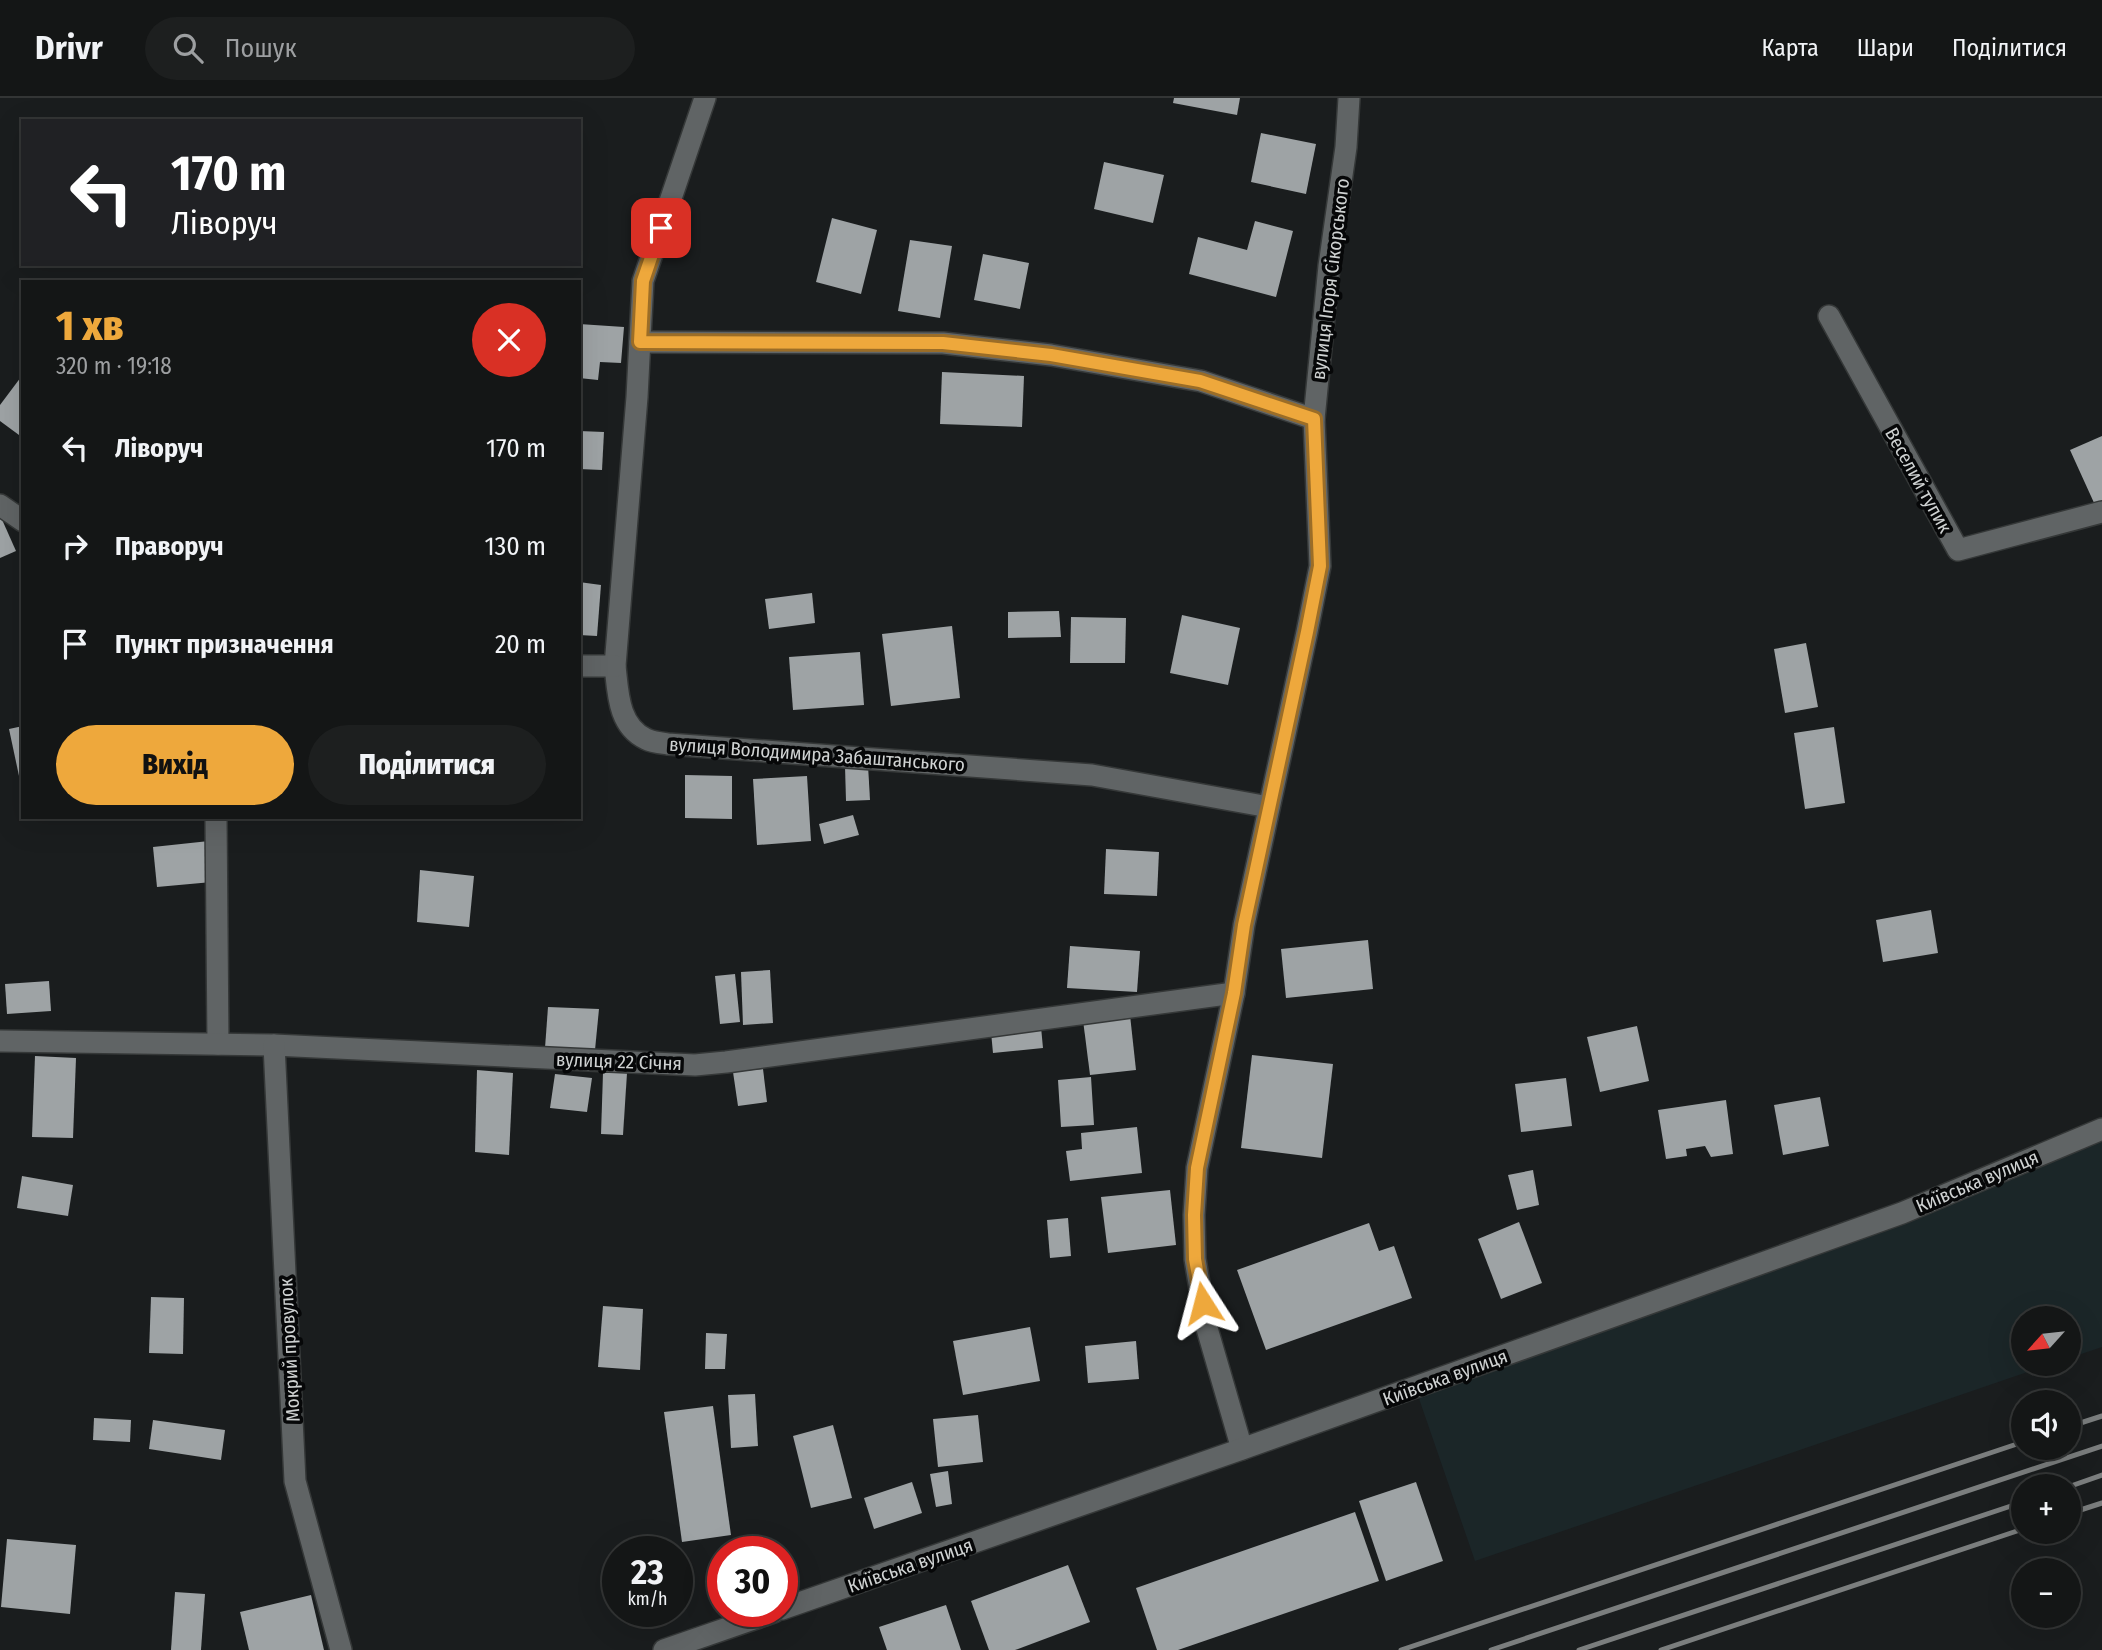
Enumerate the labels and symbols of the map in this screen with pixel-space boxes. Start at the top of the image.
street label: вулиця Ігоря Сікорського [1307,177,1354,381]
pin [631,198,691,258]
street label: Веселий тупик [1880,424,1957,537]
street label: вулиця Володимира Забаштанського [668,733,966,776]
street label: вулиця 22 Січня [556,1048,682,1075]
street label: Київська вулиця [1912,1145,2042,1218]
position arrow [1166,1266,1240,1340]
street label: Мокрий провулок [274,1277,305,1422]
north arrow [2011,1306,2081,1376]
street label: Київська вулиця [1380,1344,1511,1411]
street label: Київська вулиця [845,1533,976,1598]
speed limit sign: 30 [707,1536,798,1627]

